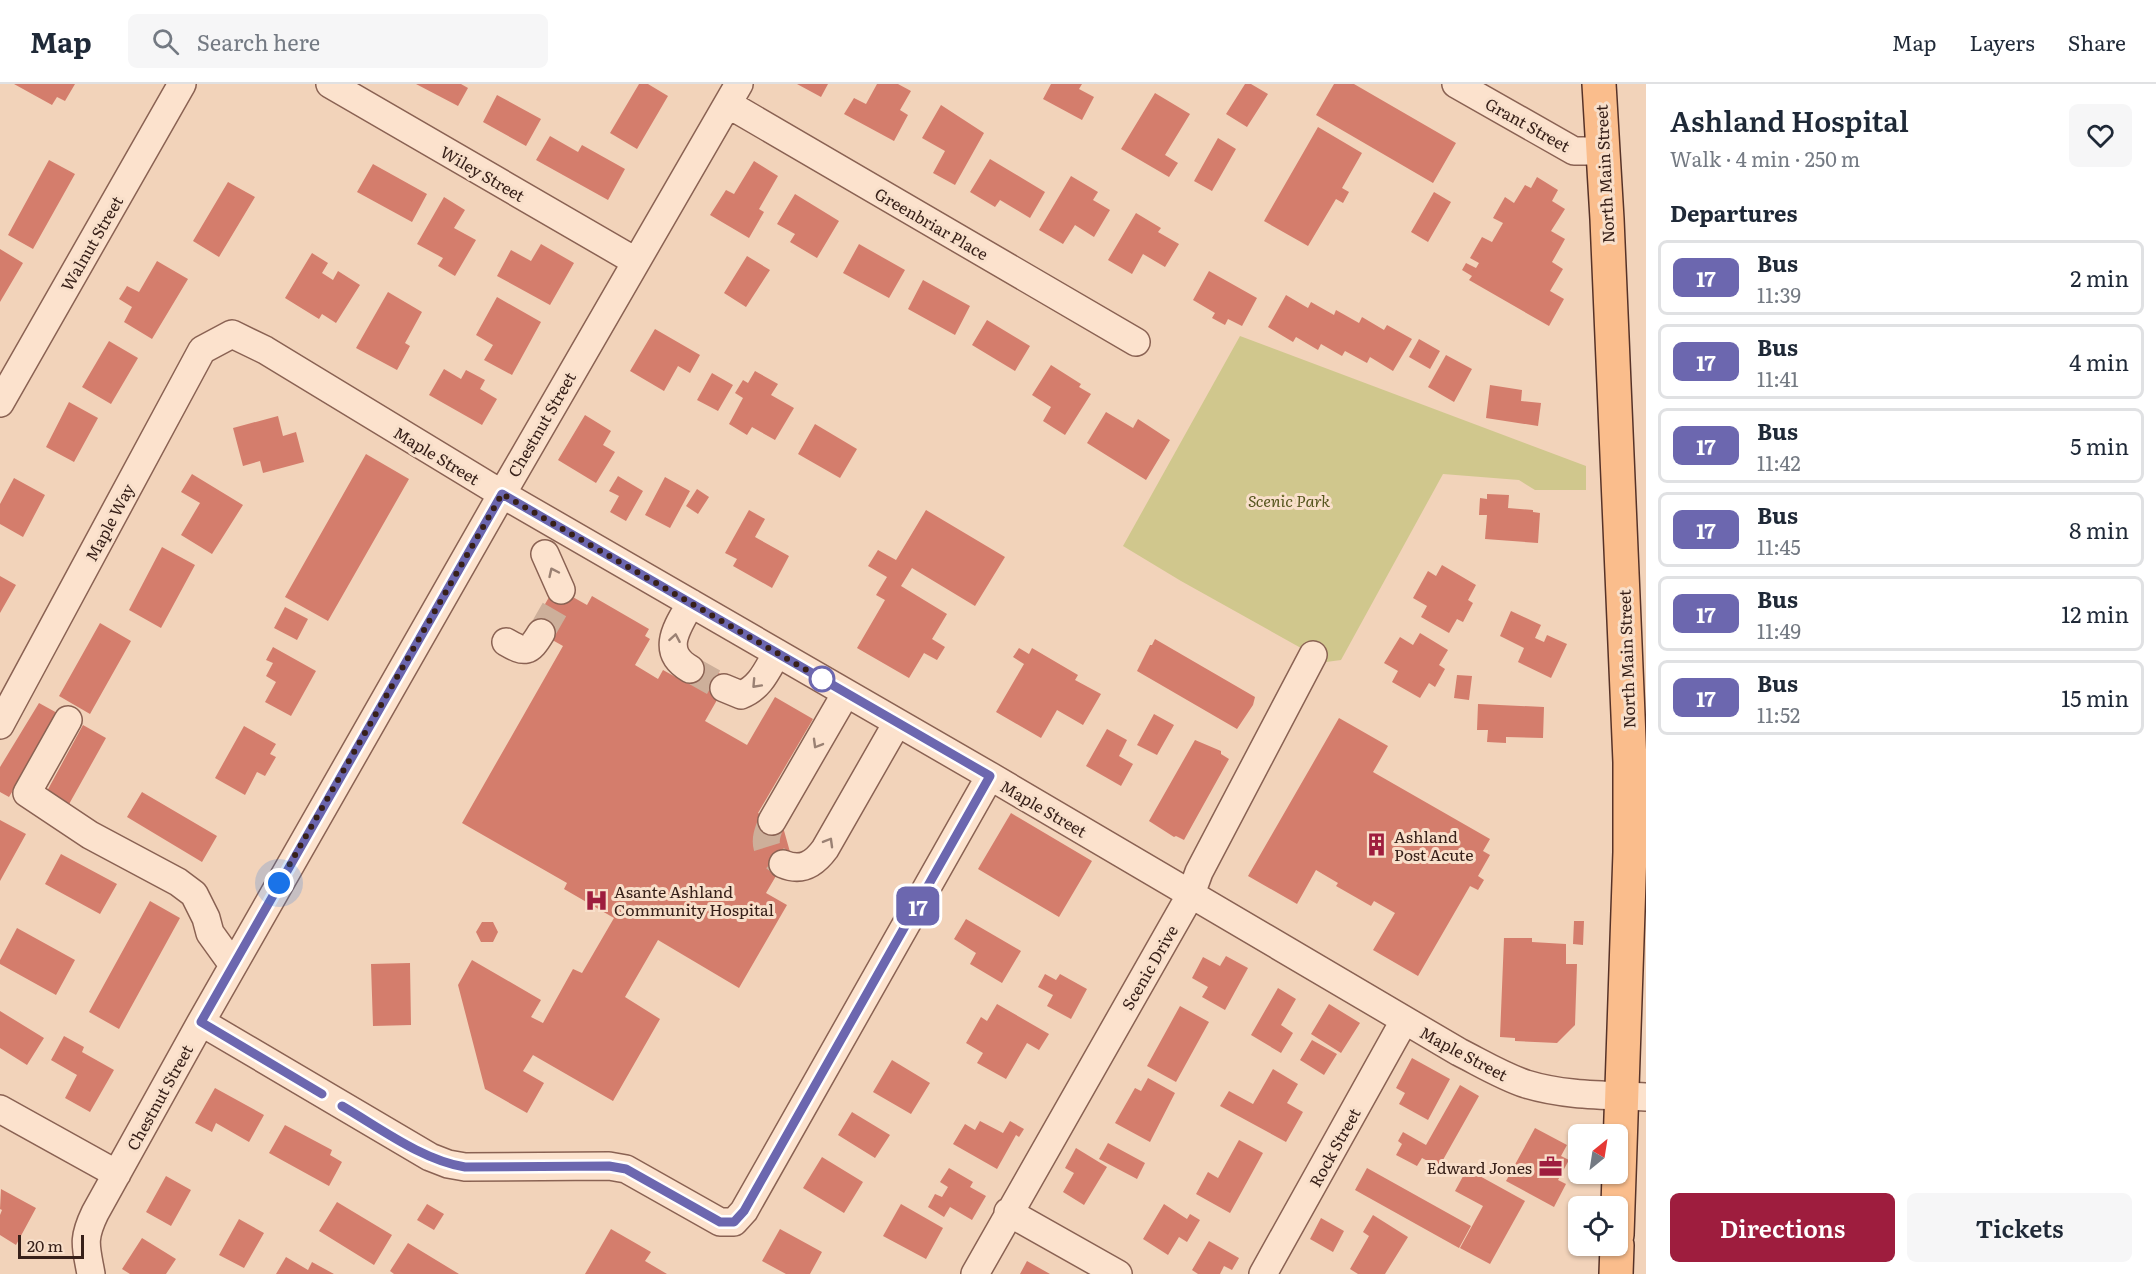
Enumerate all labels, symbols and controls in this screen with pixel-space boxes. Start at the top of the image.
search box [128,14,548,68]
text: Map [30,20,92,62]
icon: search [149,25,182,58]
text: Search here [197,25,320,58]
text: Map [1892,26,1937,57]
text: Layers [1970,26,2035,57]
text: Share [2068,26,2126,57]
street label: Grant Street [1481,91,1575,157]
text: Ashland Hospital [1670,99,1909,141]
street label: North Main Street [1588,104,1620,244]
button: heart [2069,104,2132,167]
street label: Wiley Street [436,139,530,207]
text: Walk · 4 min · 250 m [1670,143,1860,173]
street label: Greenbriar Place [871,181,993,265]
street label: Walnut Street [54,190,128,295]
text: Departures [1670,196,1797,229]
text: Bus [1757,246,1798,279]
text: 2 min [2070,261,2129,294]
text: 17 [1696,262,1716,293]
text: 11:39 [1757,279,1801,309]
text: Bus [1757,330,1798,363]
text: 4 min [2069,345,2129,378]
text: 17 [1696,346,1716,377]
text: 11:41 [1757,363,1799,393]
street label: Chestnut Street [501,366,581,481]
text: Bus [1757,414,1798,447]
street label: Maple Street [390,420,485,490]
text: 5 min [2070,429,2129,462]
text: 17 [1696,430,1716,461]
text: 11:42 [1757,447,1801,477]
street label: Maple Way [79,478,140,565]
park label: Scenic Park [1248,488,1330,512]
text: Bus [1757,498,1798,531]
text: 8 min [2069,513,2129,546]
text: 17 [1696,514,1716,545]
text: 11:45 [1757,531,1801,561]
one-way arrow [549,567,561,578]
text: Bus [1757,582,1798,615]
street label: North Main Street [1612,589,1640,729]
text: 12 min [2061,597,2129,630]
text: 17 [1696,598,1716,629]
text: 11:49 [1757,615,1801,645]
one-way arrow [669,633,681,643]
unlabelled marker [809,666,835,692]
text: Bus [1757,666,1798,699]
one-way arrow [752,678,763,688]
text: 15 min [2061,681,2129,714]
text: 17 [1696,682,1716,713]
text: 11:52 [1757,699,1800,729]
one-way arrow [812,738,824,748]
street label: Maple Street [996,774,1092,843]
place label: Ashland Post Acute [1394,824,1474,866]
building icon: Ashland Post Acute [1363,832,1389,858]
one-way arrow [822,838,833,848]
your location [264,868,294,898]
place label: Asante Ashland Community Hospital [614,879,774,921]
line badge: 17 [891,886,945,926]
hospital icon: Asante Ashland Community Hospital [583,887,609,913]
text: 17 [908,891,928,922]
street label: Scenic Drive [1115,920,1183,1014]
street label: Maple Street [1416,1020,1513,1086]
street label: Chestnut Street [120,1039,198,1154]
street label: Rock Street [1302,1103,1366,1191]
north arrow [1568,1124,1628,1184]
map controls [1568,1124,1628,1256]
office icon: Edward Jones [1537,1154,1563,1180]
place label: Edward Jones [1427,1155,1532,1179]
button: Directions [1670,1193,1895,1262]
button: Tickets [1907,1193,2132,1262]
button: locate [1568,1196,1628,1256]
scale bar [18,1232,84,1260]
text: 20 m [27,1233,63,1257]

